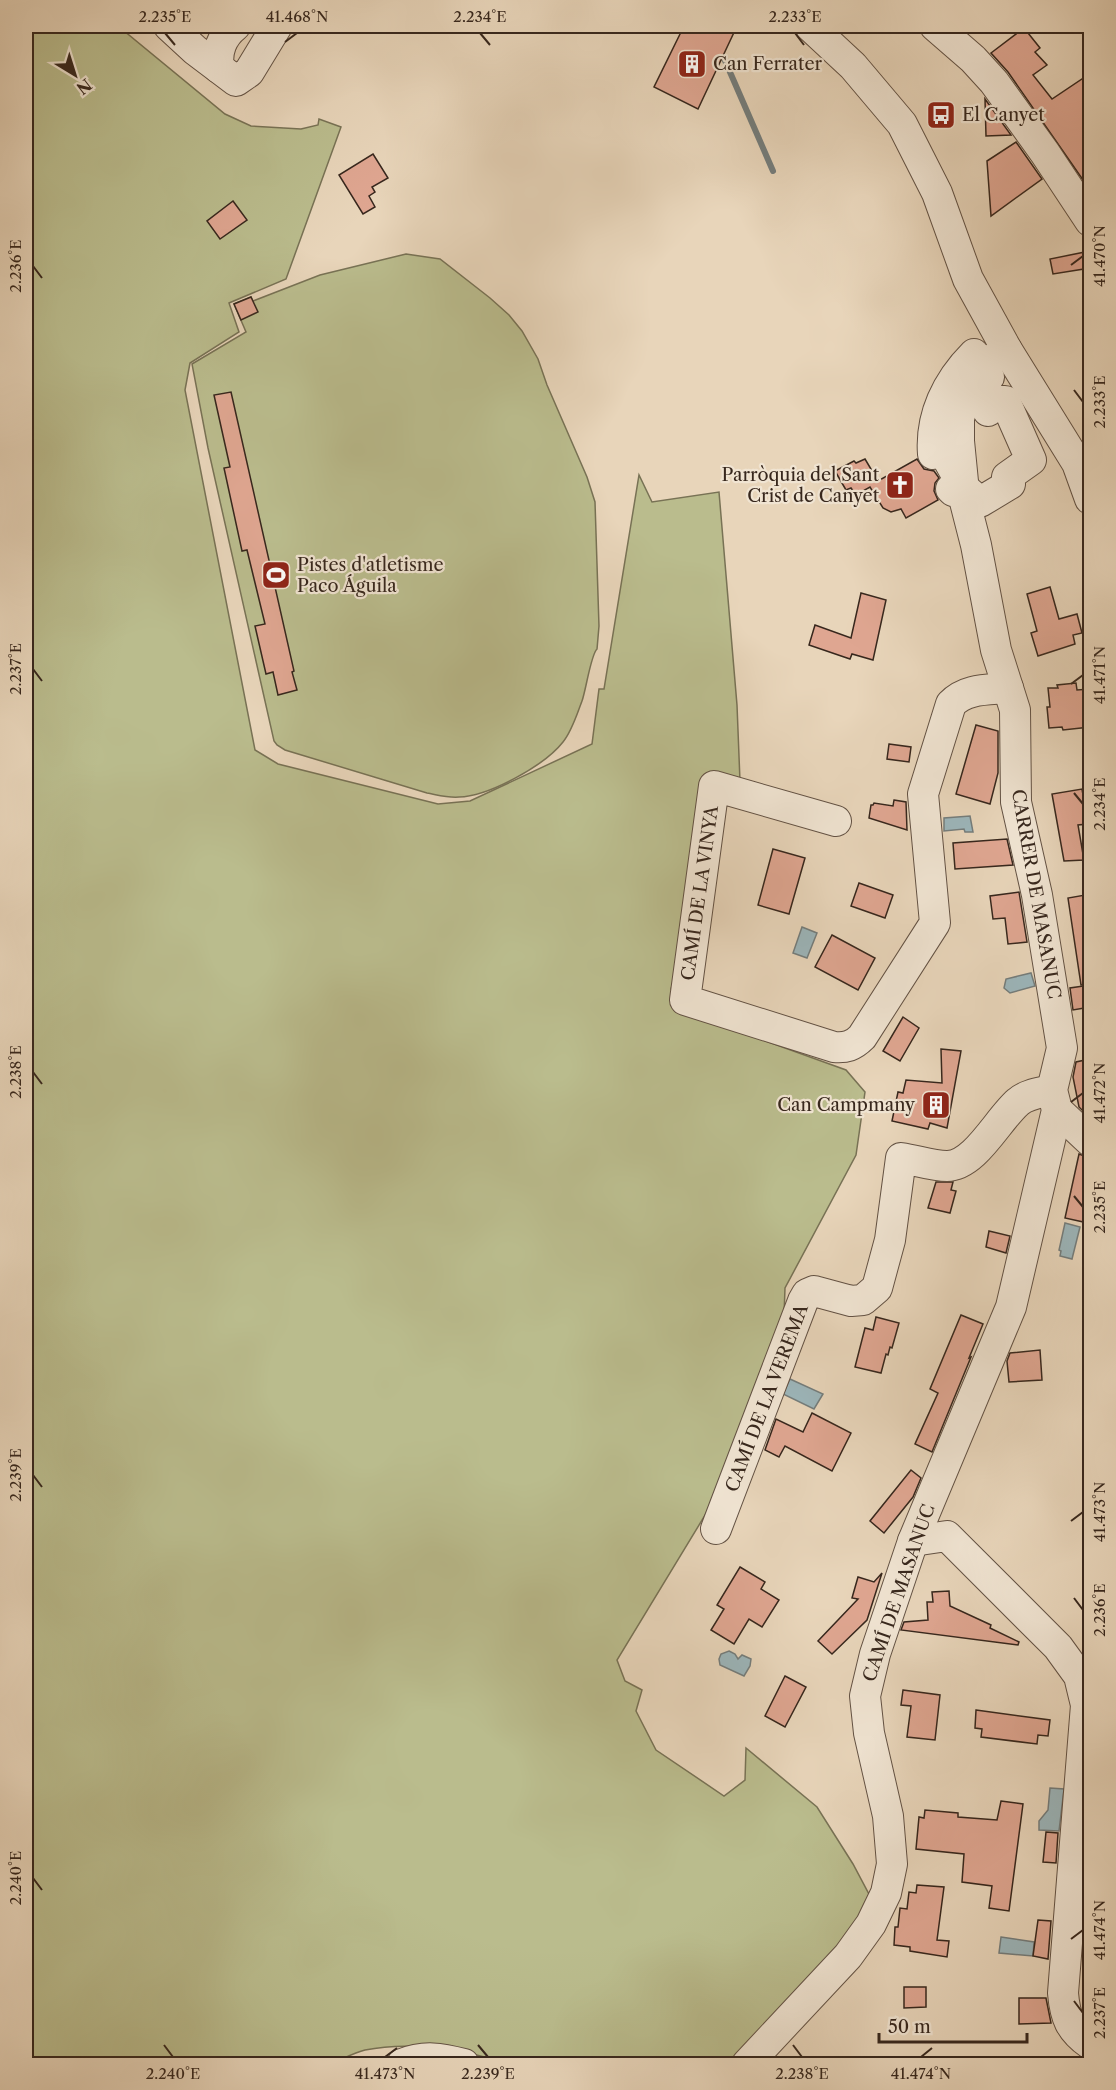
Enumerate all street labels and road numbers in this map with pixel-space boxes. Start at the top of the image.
street label: CARRER DE MASANUC [1007,787,1065,1001]
street label: CAMÍ DE LA VINYA [676,803,723,982]
street label: CAMÍ DE LA VEREMA [720,1300,813,1495]
street label: CAMÍ DE MASANUC [857,1501,940,1685]

